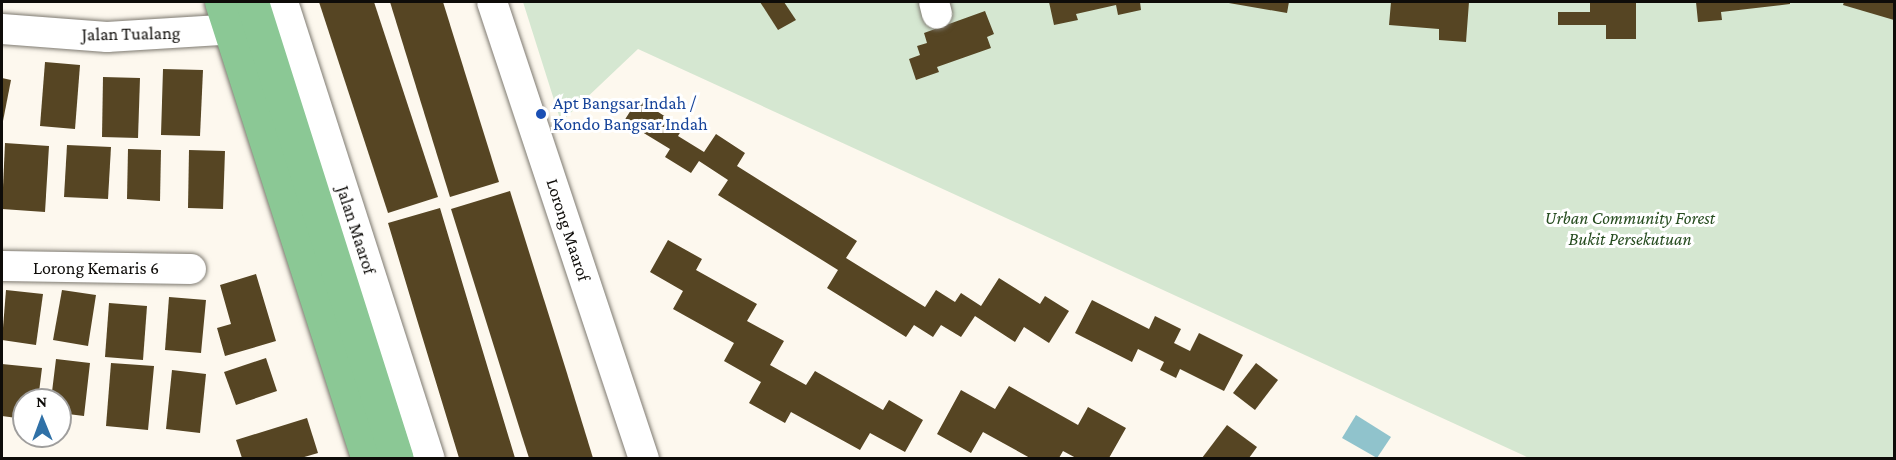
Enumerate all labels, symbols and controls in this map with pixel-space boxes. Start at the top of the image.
street label: Jalan Tualang [81,22,181,46]
place label: Apt Bangsar Indah / Kondo Bangsar Indah [553,93,708,136]
marker: Apt Bangsar Indah / Kondo Bangsar Indah [534,107,548,121]
street label: Lorong Maarof [541,176,595,284]
street label: Jalan Maarof [332,183,380,277]
park label: Urban Community Forest Bukit Persekutuan [1545,208,1715,250]
street label: Lorong Kemaris 6 [33,257,159,279]
north arrow [12,388,72,448]
text: N [36,393,47,410]

